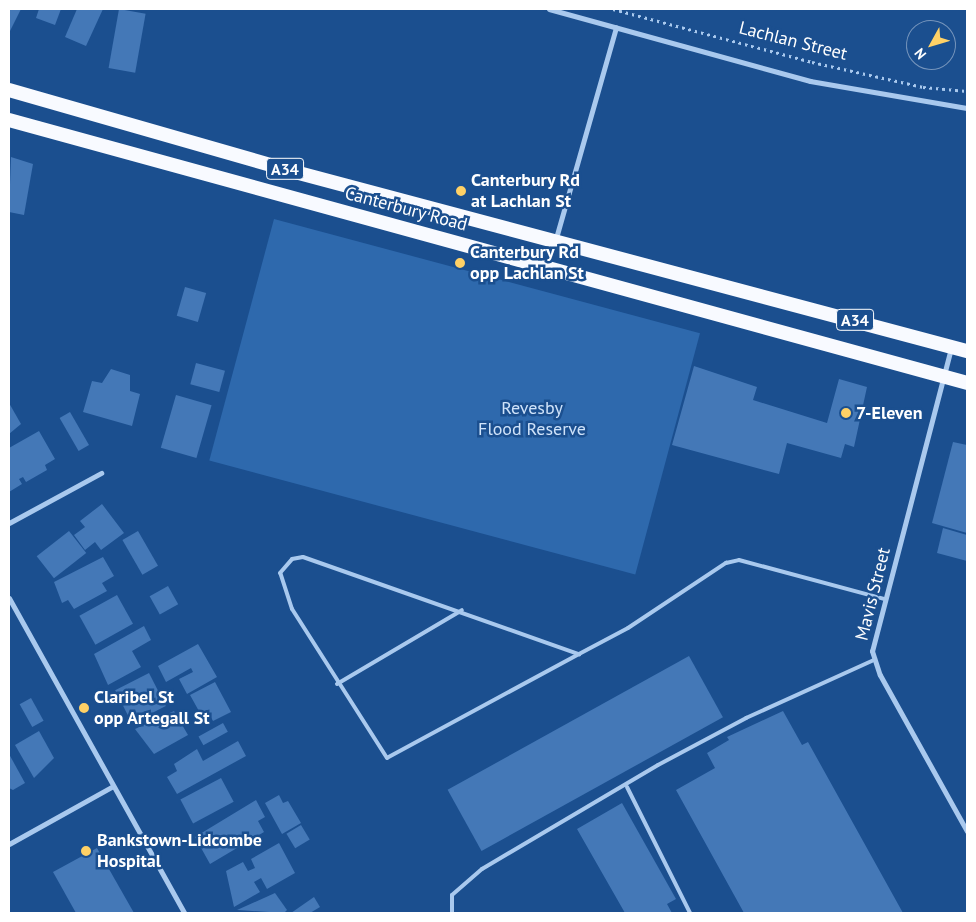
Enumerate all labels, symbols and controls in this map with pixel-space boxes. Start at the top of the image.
street label: Lachlan Street [737,17,849,65]
north arrow [906,20,956,70]
text: N [910,45,930,63]
road number: A34 [265,156,305,182]
place label: Canterbury Rd at Lachlan St [471,170,581,212]
street label: Canterbury Road [342,182,470,236]
marker: Canterbury Rd at Lachlan St [455,185,467,197]
place label: Canterbury Rd opp Lachlan St [470,242,584,284]
marker: Canterbury Rd opp Lachlan St [454,257,466,269]
road number: A34 [835,306,875,334]
park label: Revesby Flood Reserve [478,398,586,440]
place label: 7-Eleven [856,402,923,424]
marker: 7-Eleven [840,407,852,419]
street label: Mavis Street [851,545,895,643]
place label: Claribel St opp Artegall St [94,687,210,730]
marker: Claribel St opp Artegall St [78,702,90,714]
place label: Bankstown-Lidcombe Hospital [97,830,262,872]
marker: Bankstown-Lidcombe Hospital [79,844,93,858]

